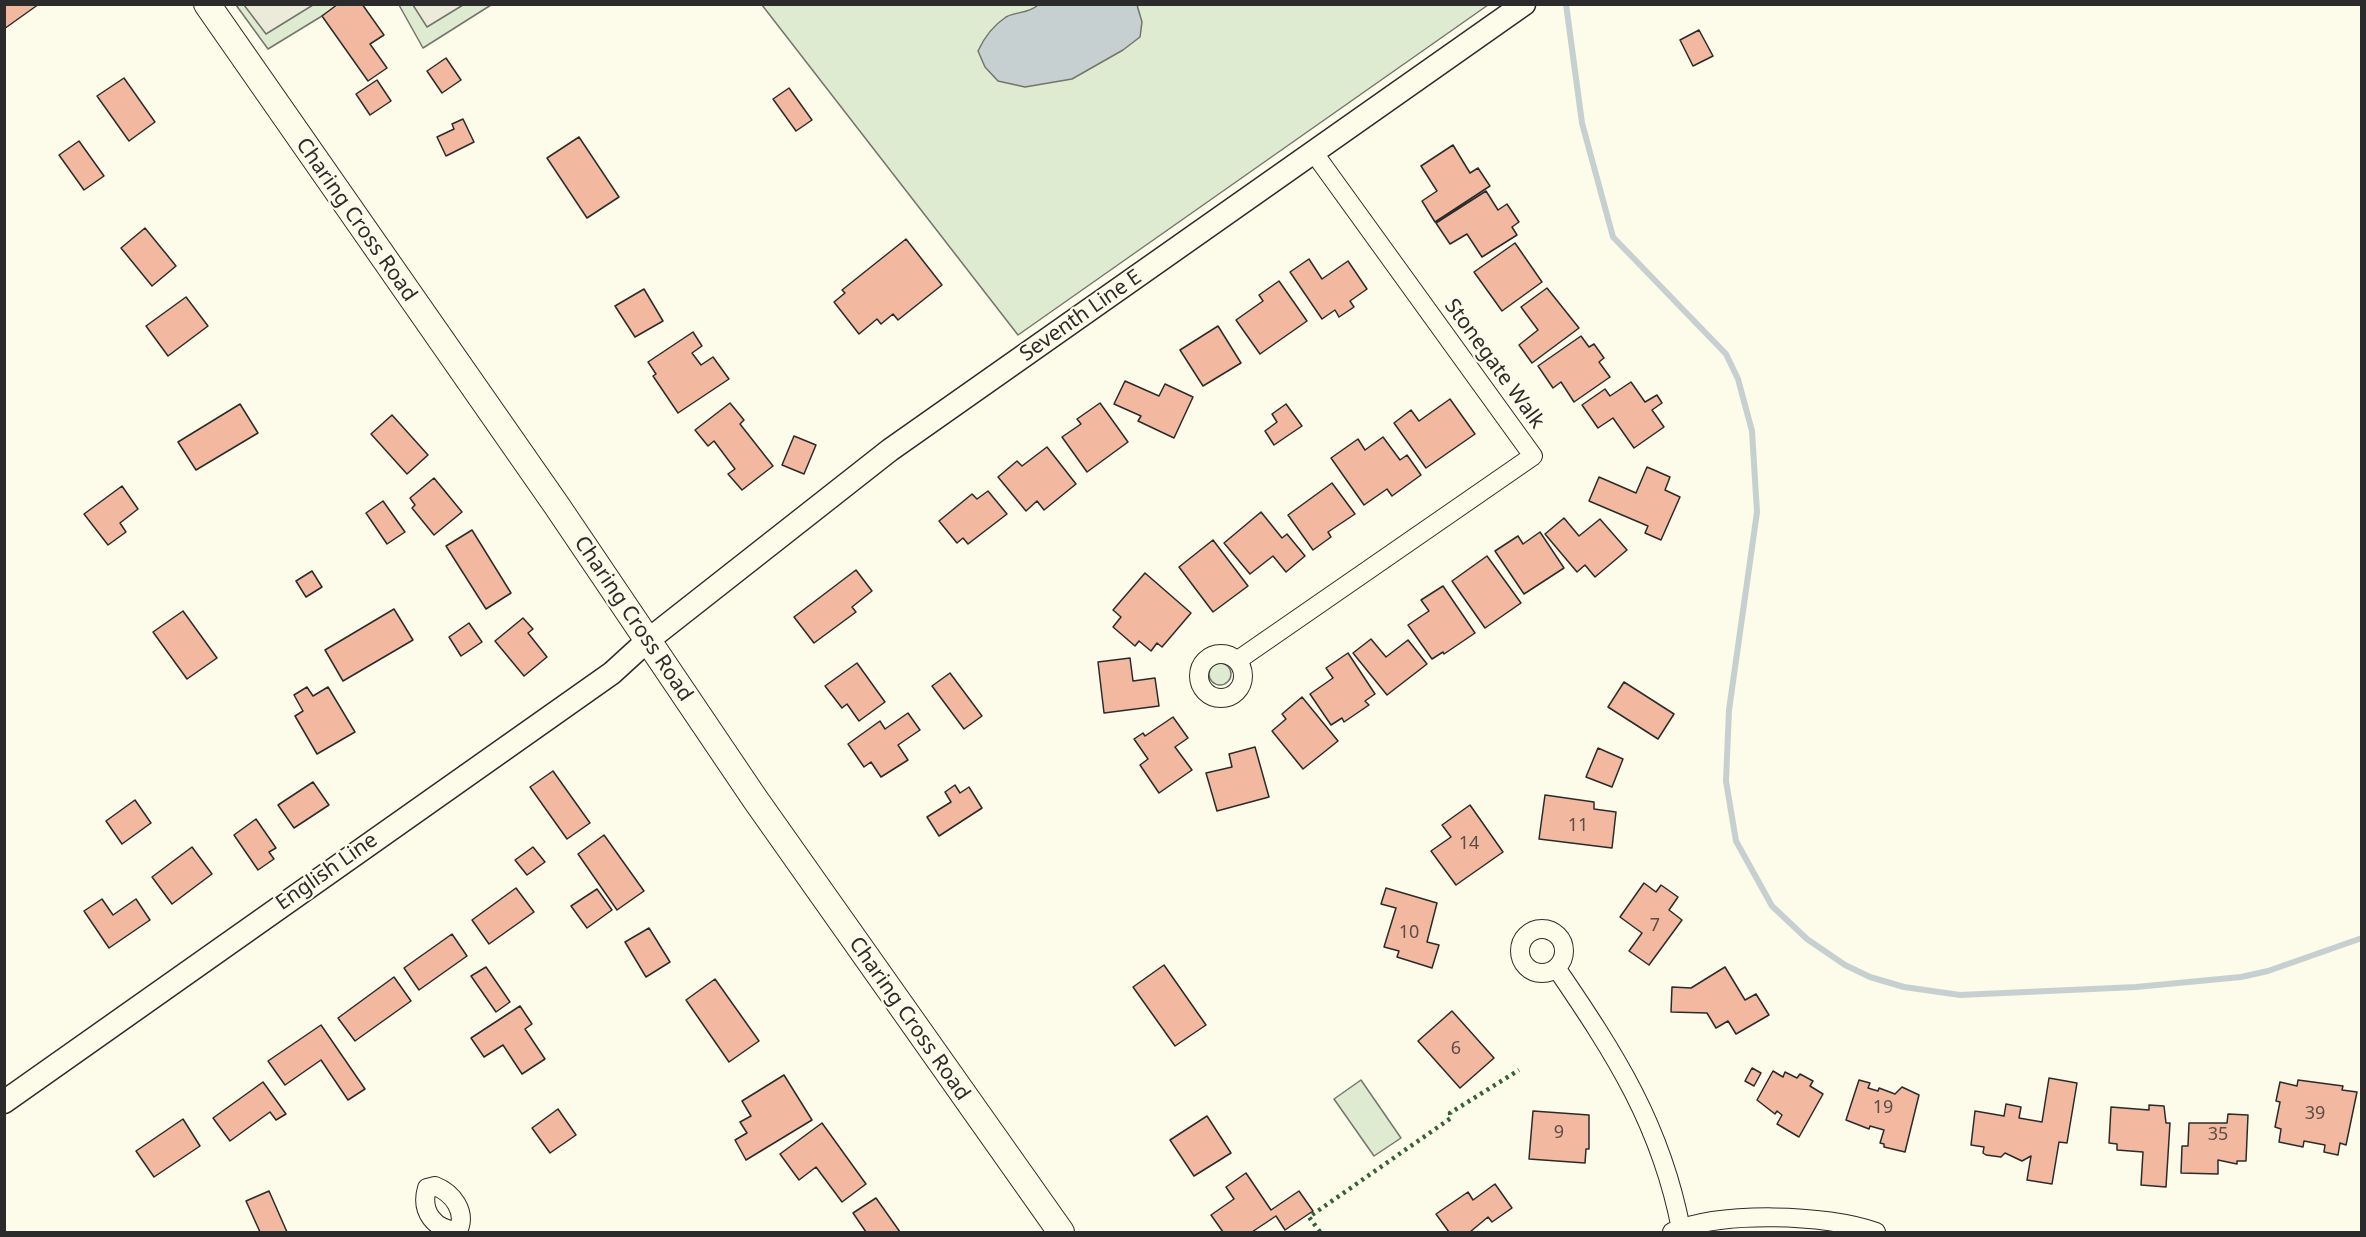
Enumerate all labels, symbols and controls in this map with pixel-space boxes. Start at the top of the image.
street label: Charing Cross Road [290,133,422,307]
street label: Seventh Line E [1015,265,1147,367]
street label: Stonegate Walk [1439,294,1549,434]
street label: Charing Cross Road [568,532,698,706]
house number: 11 [1568,815,1588,837]
street label: English Line [271,828,383,916]
house number: 14 [1459,833,1479,855]
house number: 7 [1650,915,1660,937]
house number: 10 [1399,922,1419,944]
street label: Charing Cross Road [843,932,975,1106]
house number: 6 [1451,1038,1461,1060]
house number: 19 [1873,1097,1893,1119]
house number: 39 [2305,1103,2325,1125]
house number: 9 [1554,1122,1564,1144]
house number: 35 [2208,1124,2228,1146]

